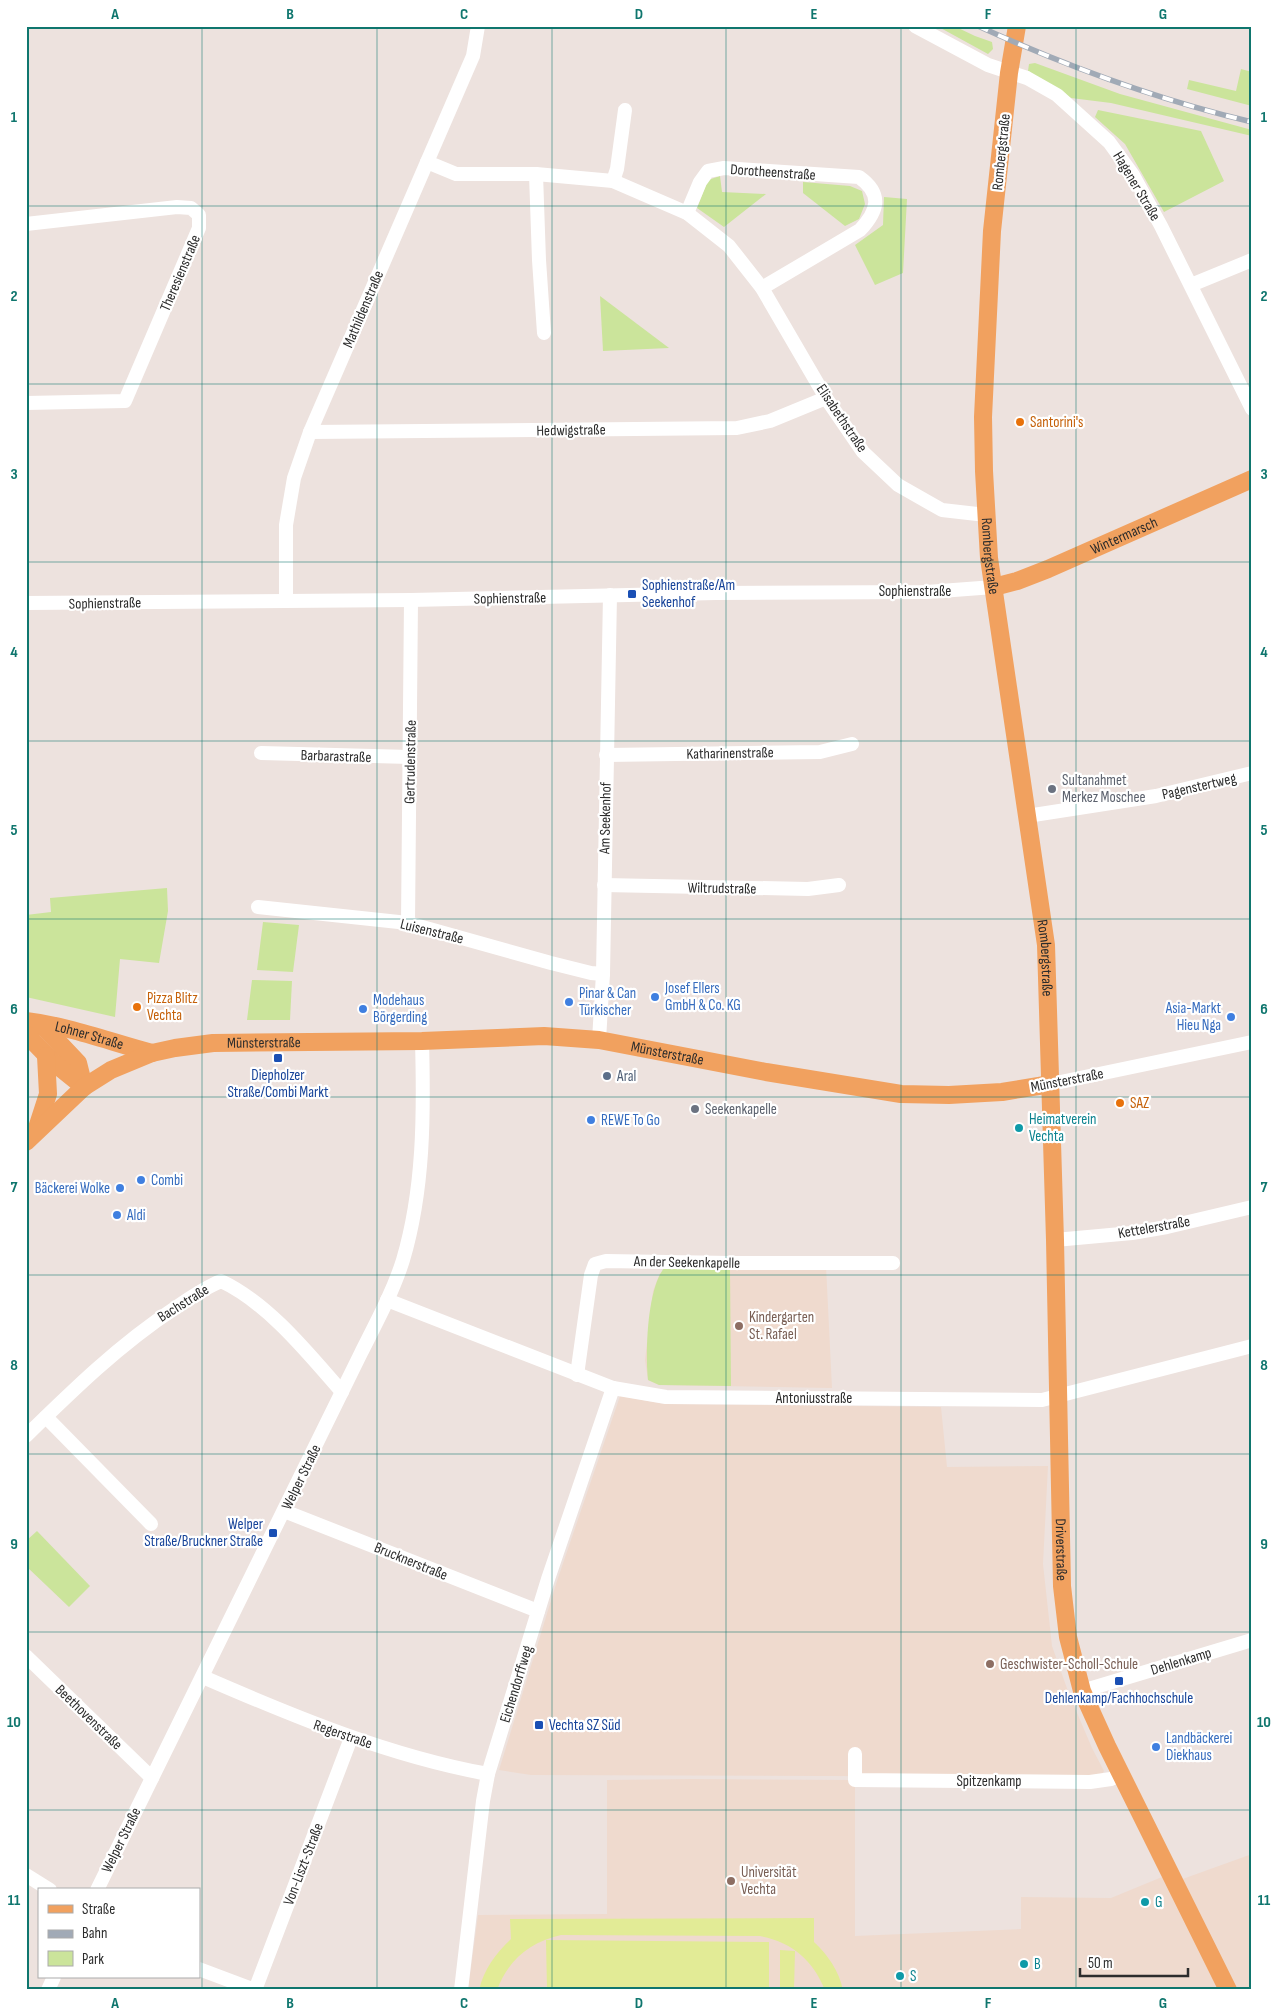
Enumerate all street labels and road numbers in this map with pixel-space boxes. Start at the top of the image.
street label: Rombergstraße [988,113,1015,191]
street label: Hagener Straße [1108,148,1165,224]
street label: Dorotheenstraße [730,160,816,185]
street label: Theresienstraße [156,232,205,314]
street label: Mathildenstraße [339,268,388,351]
street label: Elisabethstraße [812,380,871,456]
street label: Hedwigstraße [536,420,606,441]
street label: Wintermarsch [1088,513,1161,559]
street label: Rombergstraße [977,517,1003,596]
street label: Sophienstraße [879,582,951,601]
street label: Sophienstraße [474,588,546,609]
street label: Sophienstraße [69,593,141,614]
street label: Gertrudenstraße [400,720,421,804]
street label: Katharinenstraße [686,743,774,764]
street label: Barbarastraße [300,746,372,767]
street label: Pagenstertweg [1160,769,1238,804]
street label: Am Seekenhof [595,781,616,855]
street label: Wiltrudstraße [687,878,757,899]
street label: Luisenstraße [398,914,466,949]
street label: Rombergstraße [1032,918,1057,997]
street label: Lohner Straße [53,1017,126,1054]
street label: Münsterstraße [227,1033,301,1053]
street label: Münsterstraße [629,1037,705,1070]
street label: Münsterstraße [1029,1064,1105,1097]
street label: Kettelerstraße [1117,1212,1191,1243]
street label: An der Seekenkapelle [633,1252,740,1273]
street label: Bachstraße [154,1280,212,1327]
street label: Antoniusstraße [775,1389,852,1408]
street label: Welper Straße [277,1441,325,1513]
street label: Driverstraße [1051,1518,1071,1581]
street label: Brucknerstraße [371,1538,450,1585]
street label: Eichendorffweg [496,1643,537,1725]
street label: Dehlenkamp [1149,1643,1214,1680]
street label: Beethovenstraße [51,1681,126,1754]
street label: Regerstraße [311,1716,375,1753]
street label: Spitzenkamp [956,1772,1022,1791]
street label: Welper Straße [97,1804,145,1876]
street label: Von-Liszt-Straße [279,1820,328,1908]

